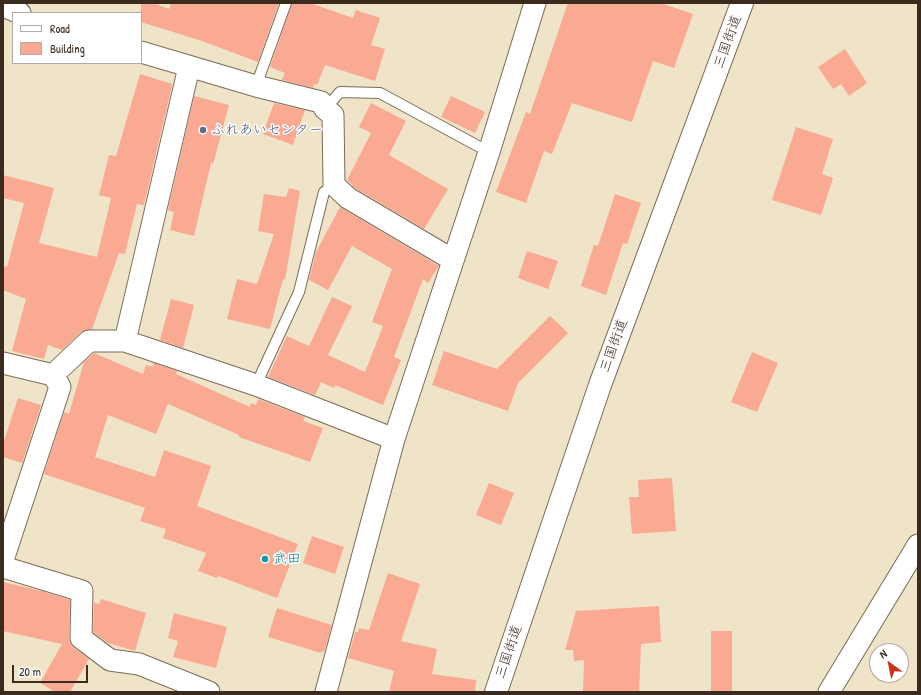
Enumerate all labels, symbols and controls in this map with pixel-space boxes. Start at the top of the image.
legend [12,12,142,64]
street label: 三国街道 [711,13,745,71]
text: Road [50,20,70,37]
text: Building [50,40,85,57]
place label: ふれあいセンター [211,122,323,138]
marker: ふれあいセンター [198,125,208,135]
street label: 三国街道 [597,317,631,375]
place label: 武田 [273,551,301,567]
marker: 武田 [260,554,270,564]
street label: 三国街道 [492,623,526,681]
north arrow [869,643,909,683]
text: N [877,646,889,661]
scale bar [14,657,90,683]
text: 20 m [19,663,41,680]

